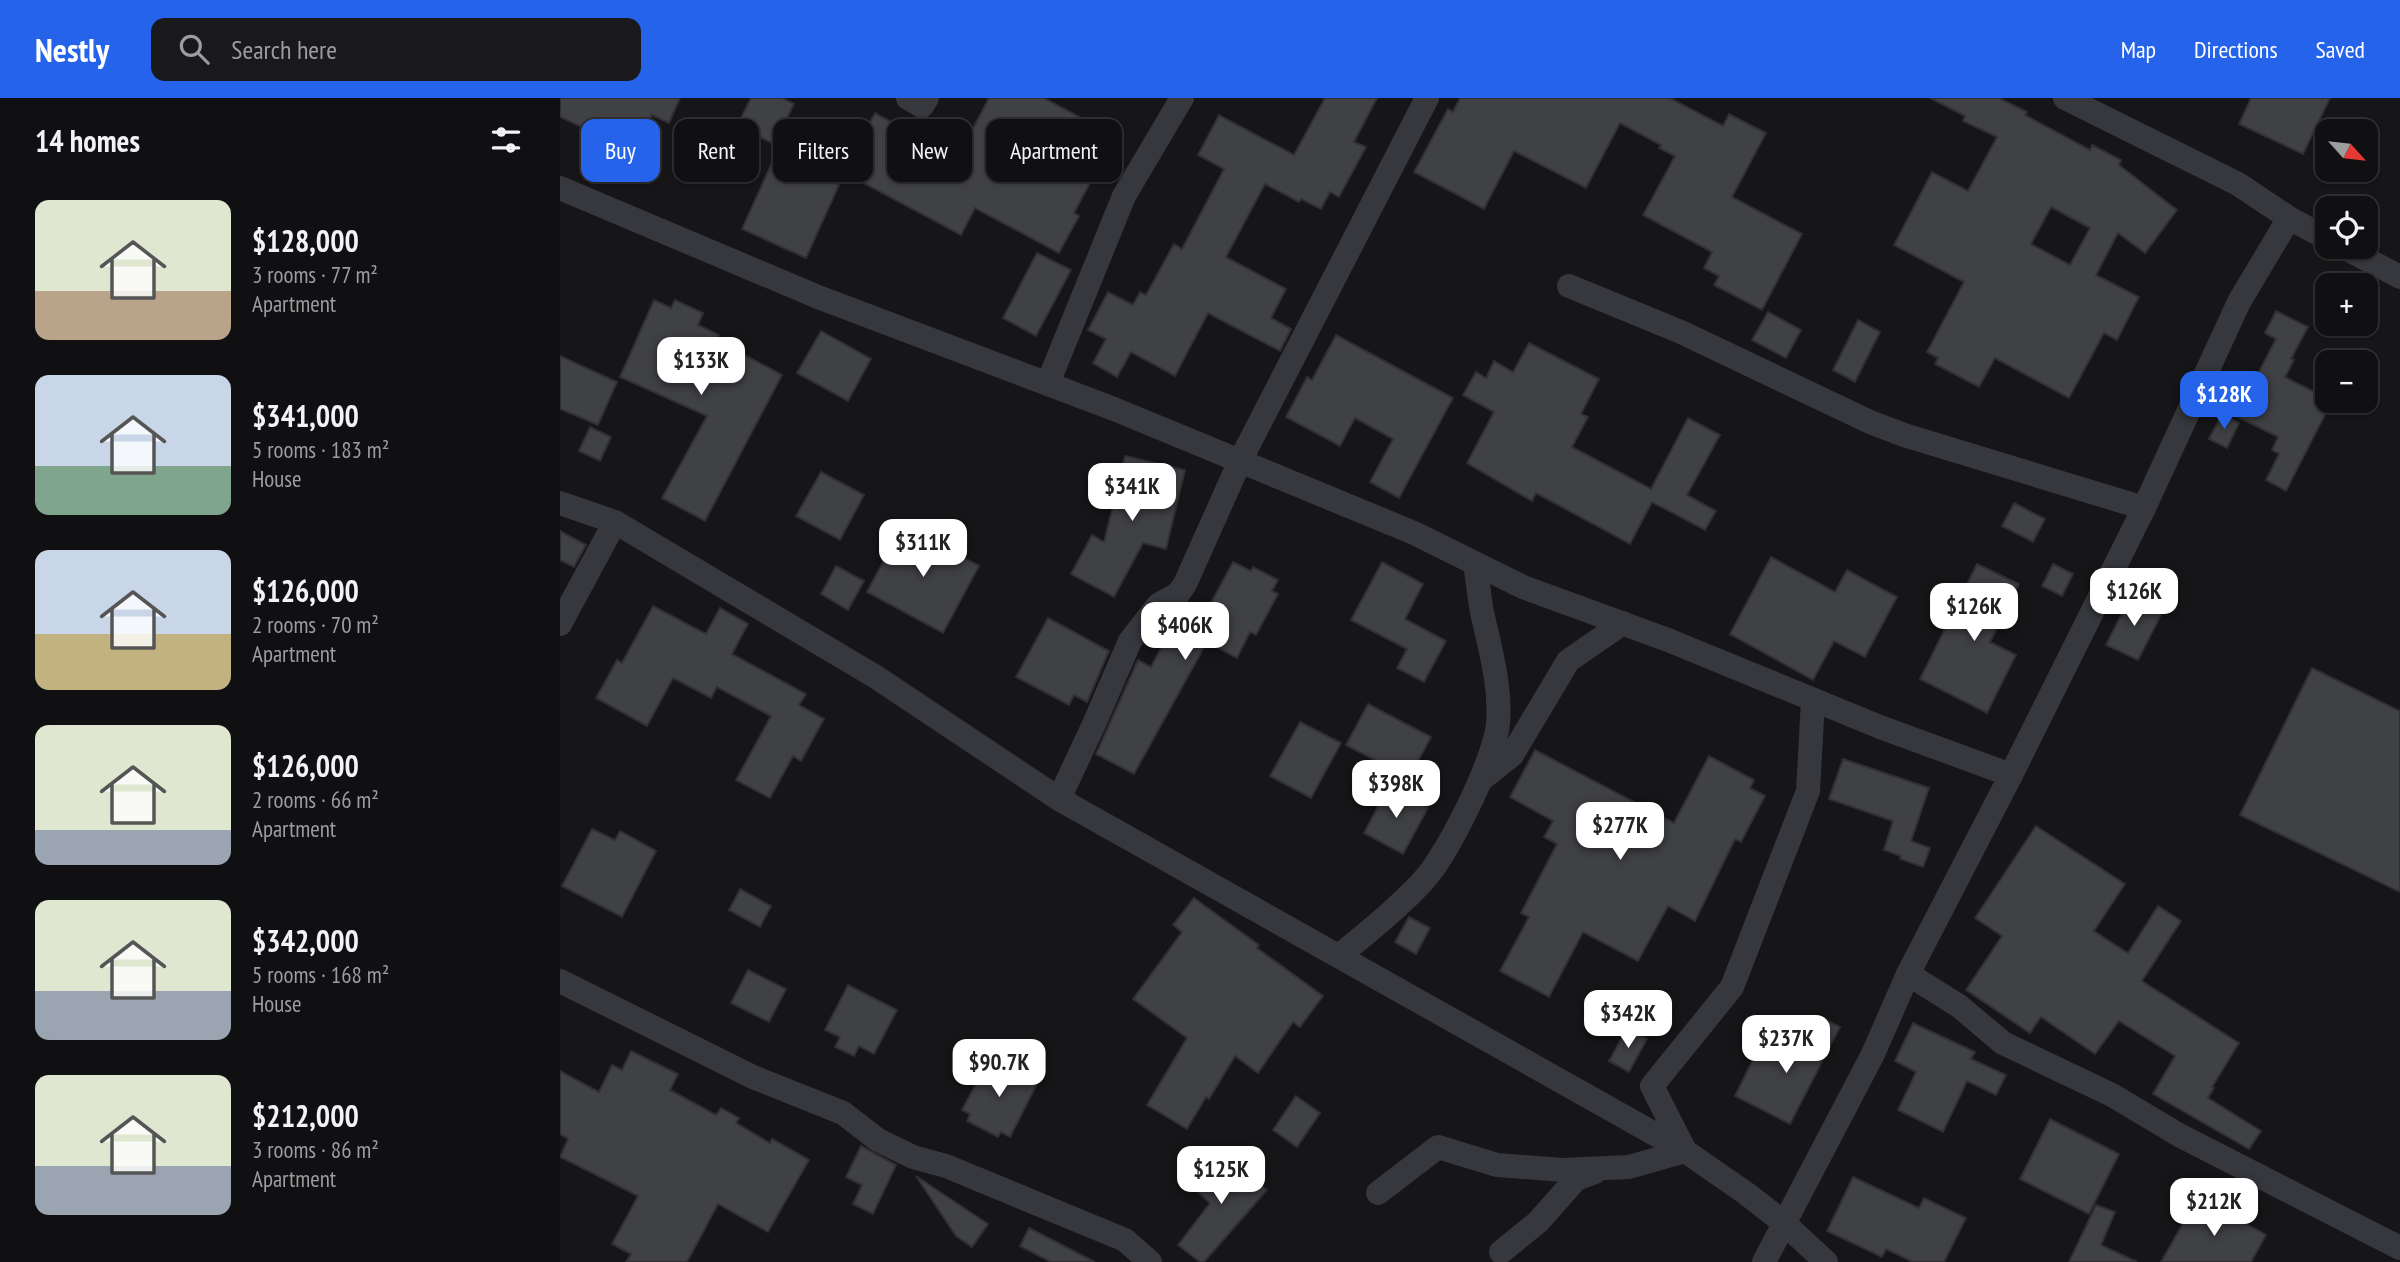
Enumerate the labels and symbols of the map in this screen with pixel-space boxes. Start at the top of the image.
north arrow [2315,119,2378,182]
pin: $133K [652,338,750,397]
pin: $128K [2175,372,2273,431]
pin: $341K [1083,464,1181,523]
pin: $311K [874,519,972,579]
pin: $126K [2085,568,2183,628]
pin: $126K [1925,584,2023,643]
pin: $406K [1136,602,1234,662]
pin: $398K [1347,760,1445,820]
pin: $277K [1571,802,1669,862]
pin: $342K [1579,990,1677,1050]
pin: $237K [1737,1016,1835,1075]
pin: $90.7K [942,1040,1056,1099]
pin: $125K [1172,1146,1270,1206]
pin: $212K [2165,1178,2263,1238]

